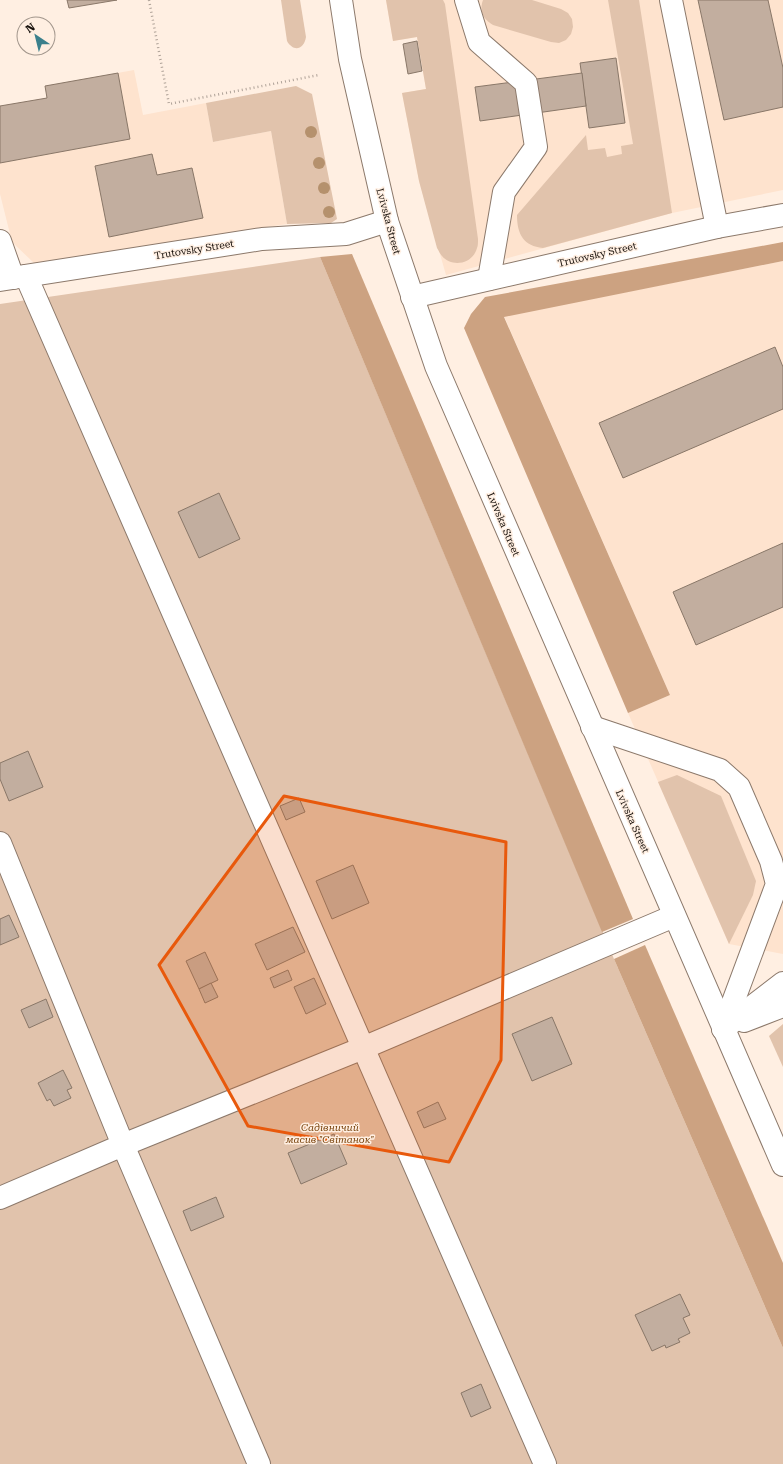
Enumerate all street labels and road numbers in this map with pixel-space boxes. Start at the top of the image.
street label: Lvivska Street [374,187,403,256]
street label: Trutovsky Street [154,238,235,261]
street label: Trutovsky Street [557,240,638,269]
street label: Lvivska Street [485,491,522,558]
street label: Lvivska Street [614,788,652,855]

